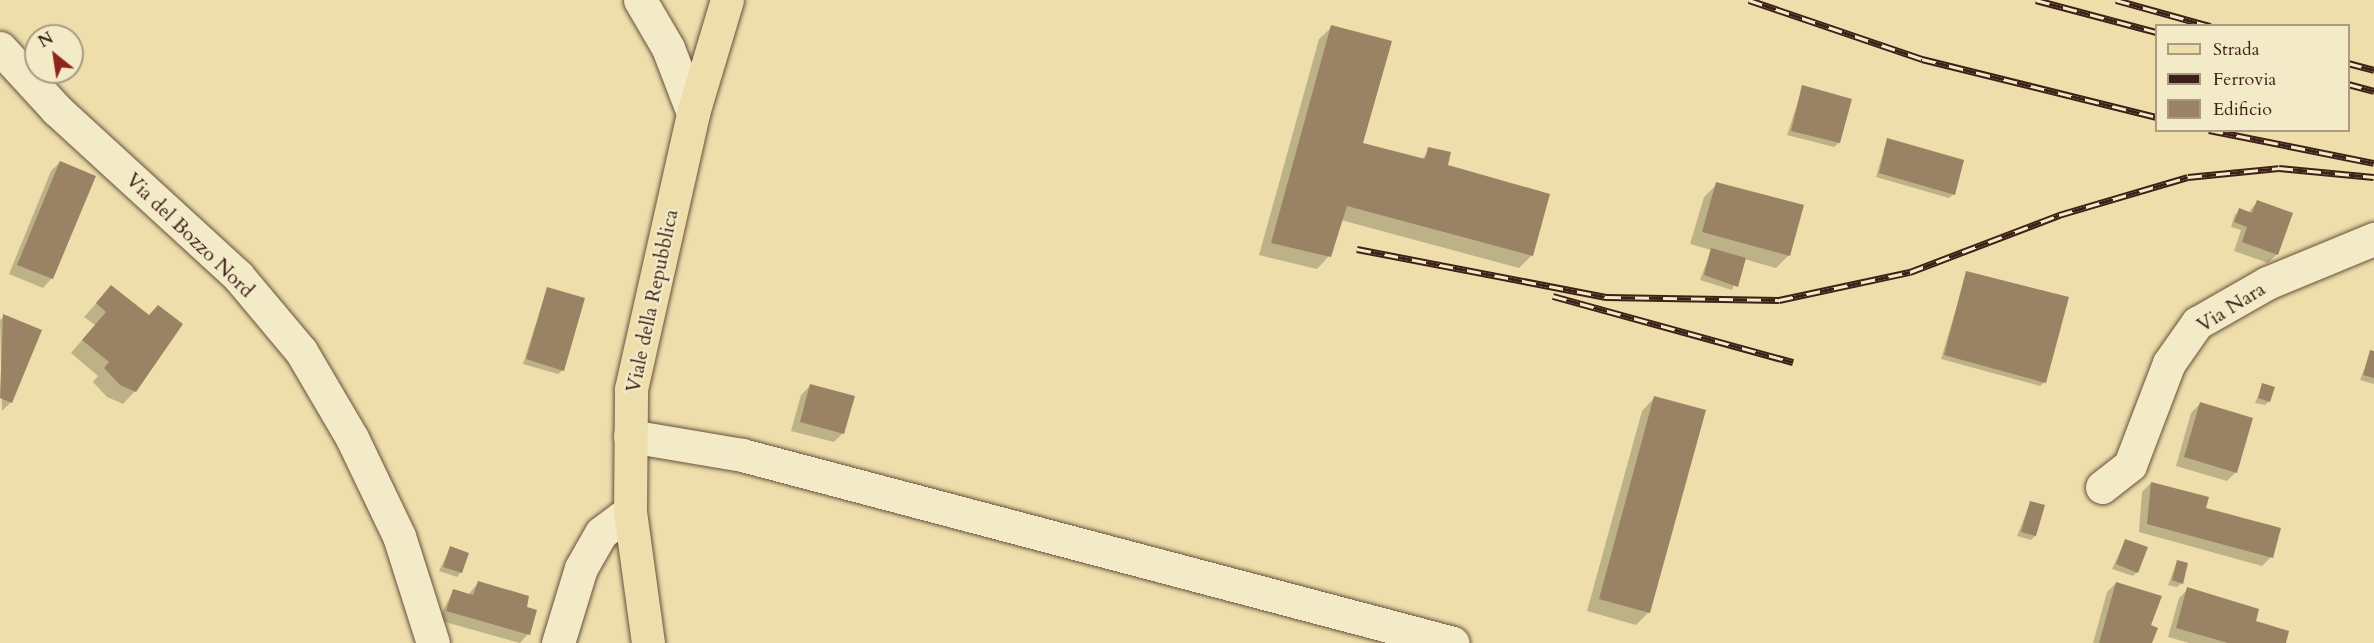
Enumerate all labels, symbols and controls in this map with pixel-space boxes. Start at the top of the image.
north arrow [24,24,84,84]
legend [2155,24,2350,132]
text: N [34,27,58,53]
text: Strada [2213,37,2259,62]
text: Ferrovia [2213,67,2276,92]
text: Edificio [2213,97,2272,122]
street label: Via del Bozzo Nord [121,168,259,302]
street label: Viale della Repubblica [621,207,683,395]
street label: Via Nara [2192,277,2270,337]

